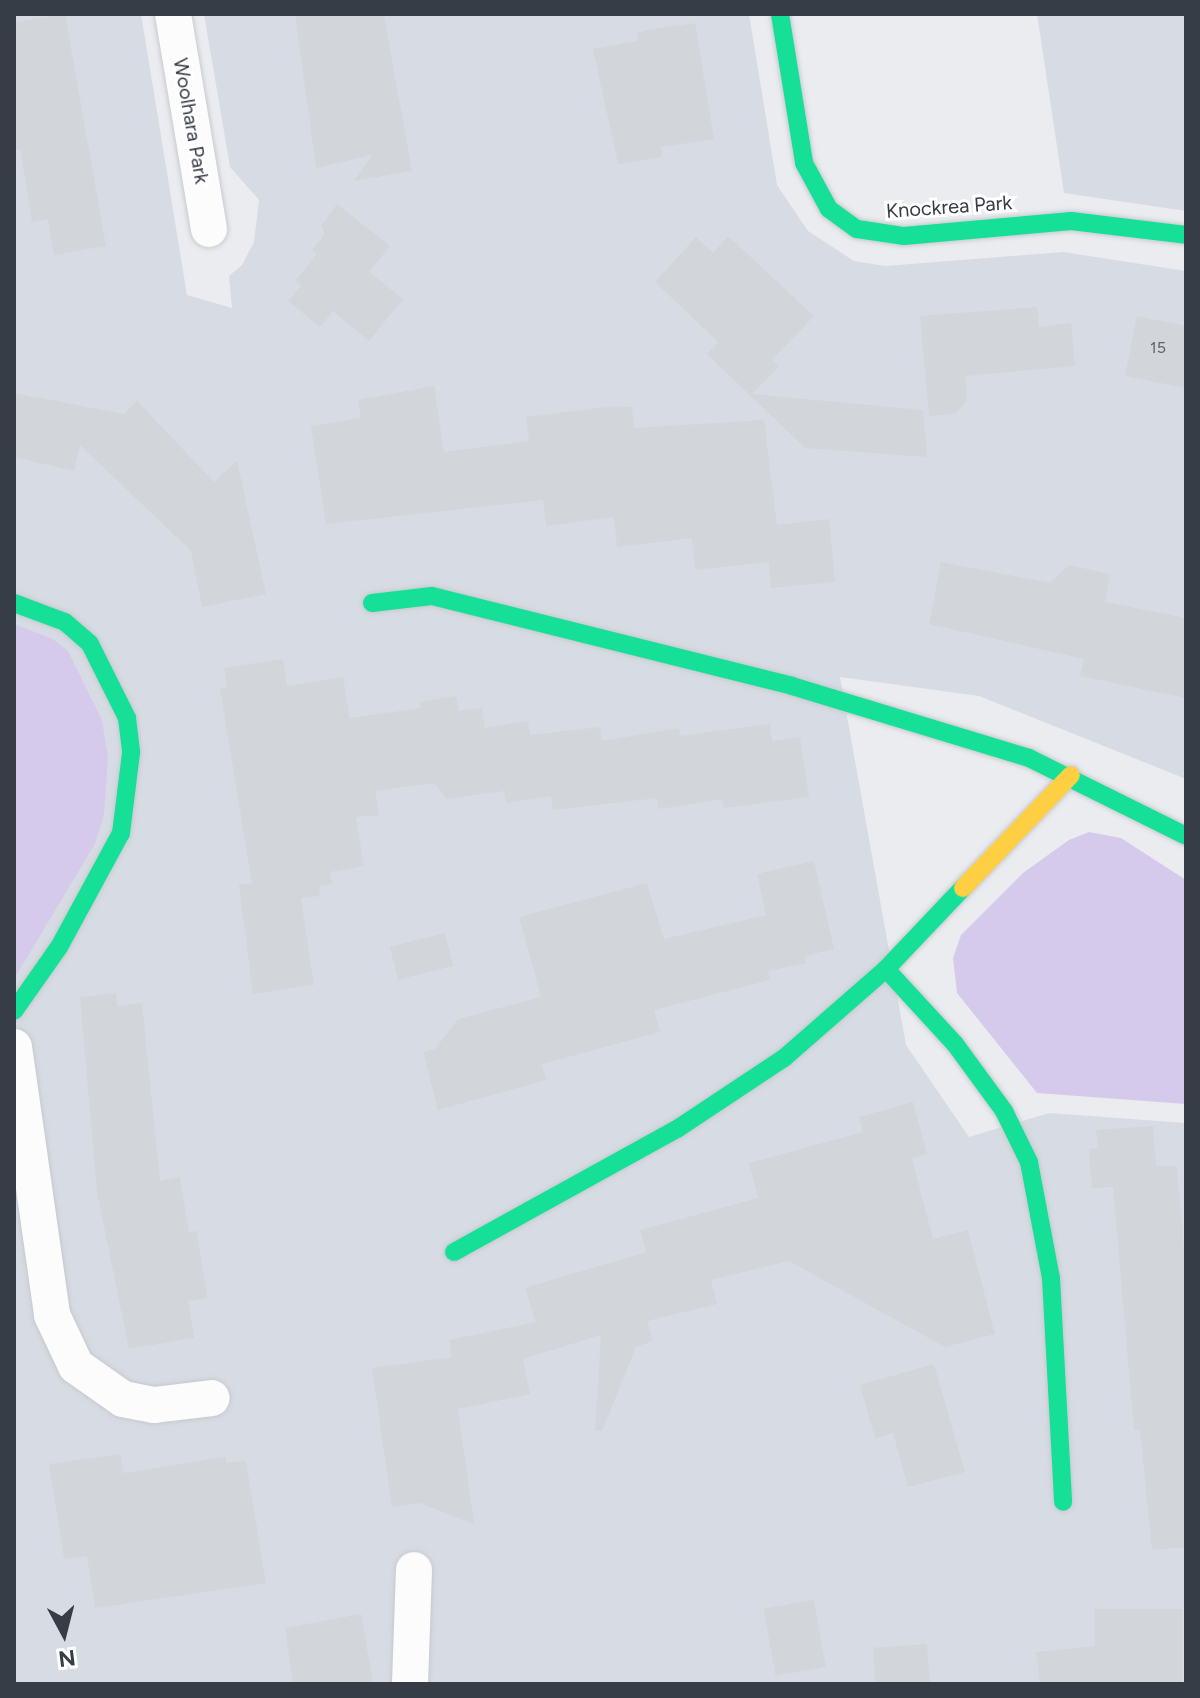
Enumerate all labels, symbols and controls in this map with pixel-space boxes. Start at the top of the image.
street label: Woolhara Park [168,56,214,186]
street label: Knockrea Park [885,191,1013,223]
house number: 15 [1150,338,1166,358]
north arrow [24,1594,104,1674]
text: N [57,1644,77,1673]

